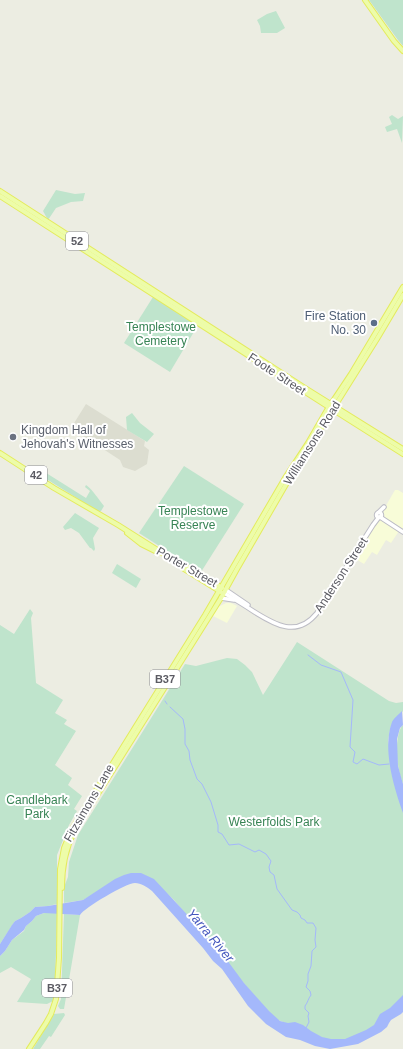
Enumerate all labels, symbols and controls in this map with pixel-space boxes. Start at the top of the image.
road number: 52 [66,232,88,250]
place label: Fire Station No. 30 [305,309,366,337]
marker: Fire Station No. 30 [369,318,379,328]
park label: Templestowe Cemetery [126,320,196,348]
street label: Foote Street [245,350,309,398]
street label: Williamsons Road [281,399,343,487]
place label: Kingdom Hall of Jehovah's Witnesses [21,423,133,451]
marker: Kingdom Hall of Jehovah's Witnesses [8,432,18,442]
road number: 42 [25,466,47,484]
park label: Templestowe Reserve [158,504,228,532]
street label: Anderson Street [312,534,371,615]
street label: Porter Street [154,544,221,590]
road number: B37 [150,670,180,688]
street label: Fitzsimons Lane [61,761,117,844]
park label: Candlebark Park [6,793,69,821]
park label: Westerfolds Park [228,815,321,829]
water label: Yarra River [184,906,238,965]
road number: B37 [42,979,72,997]

